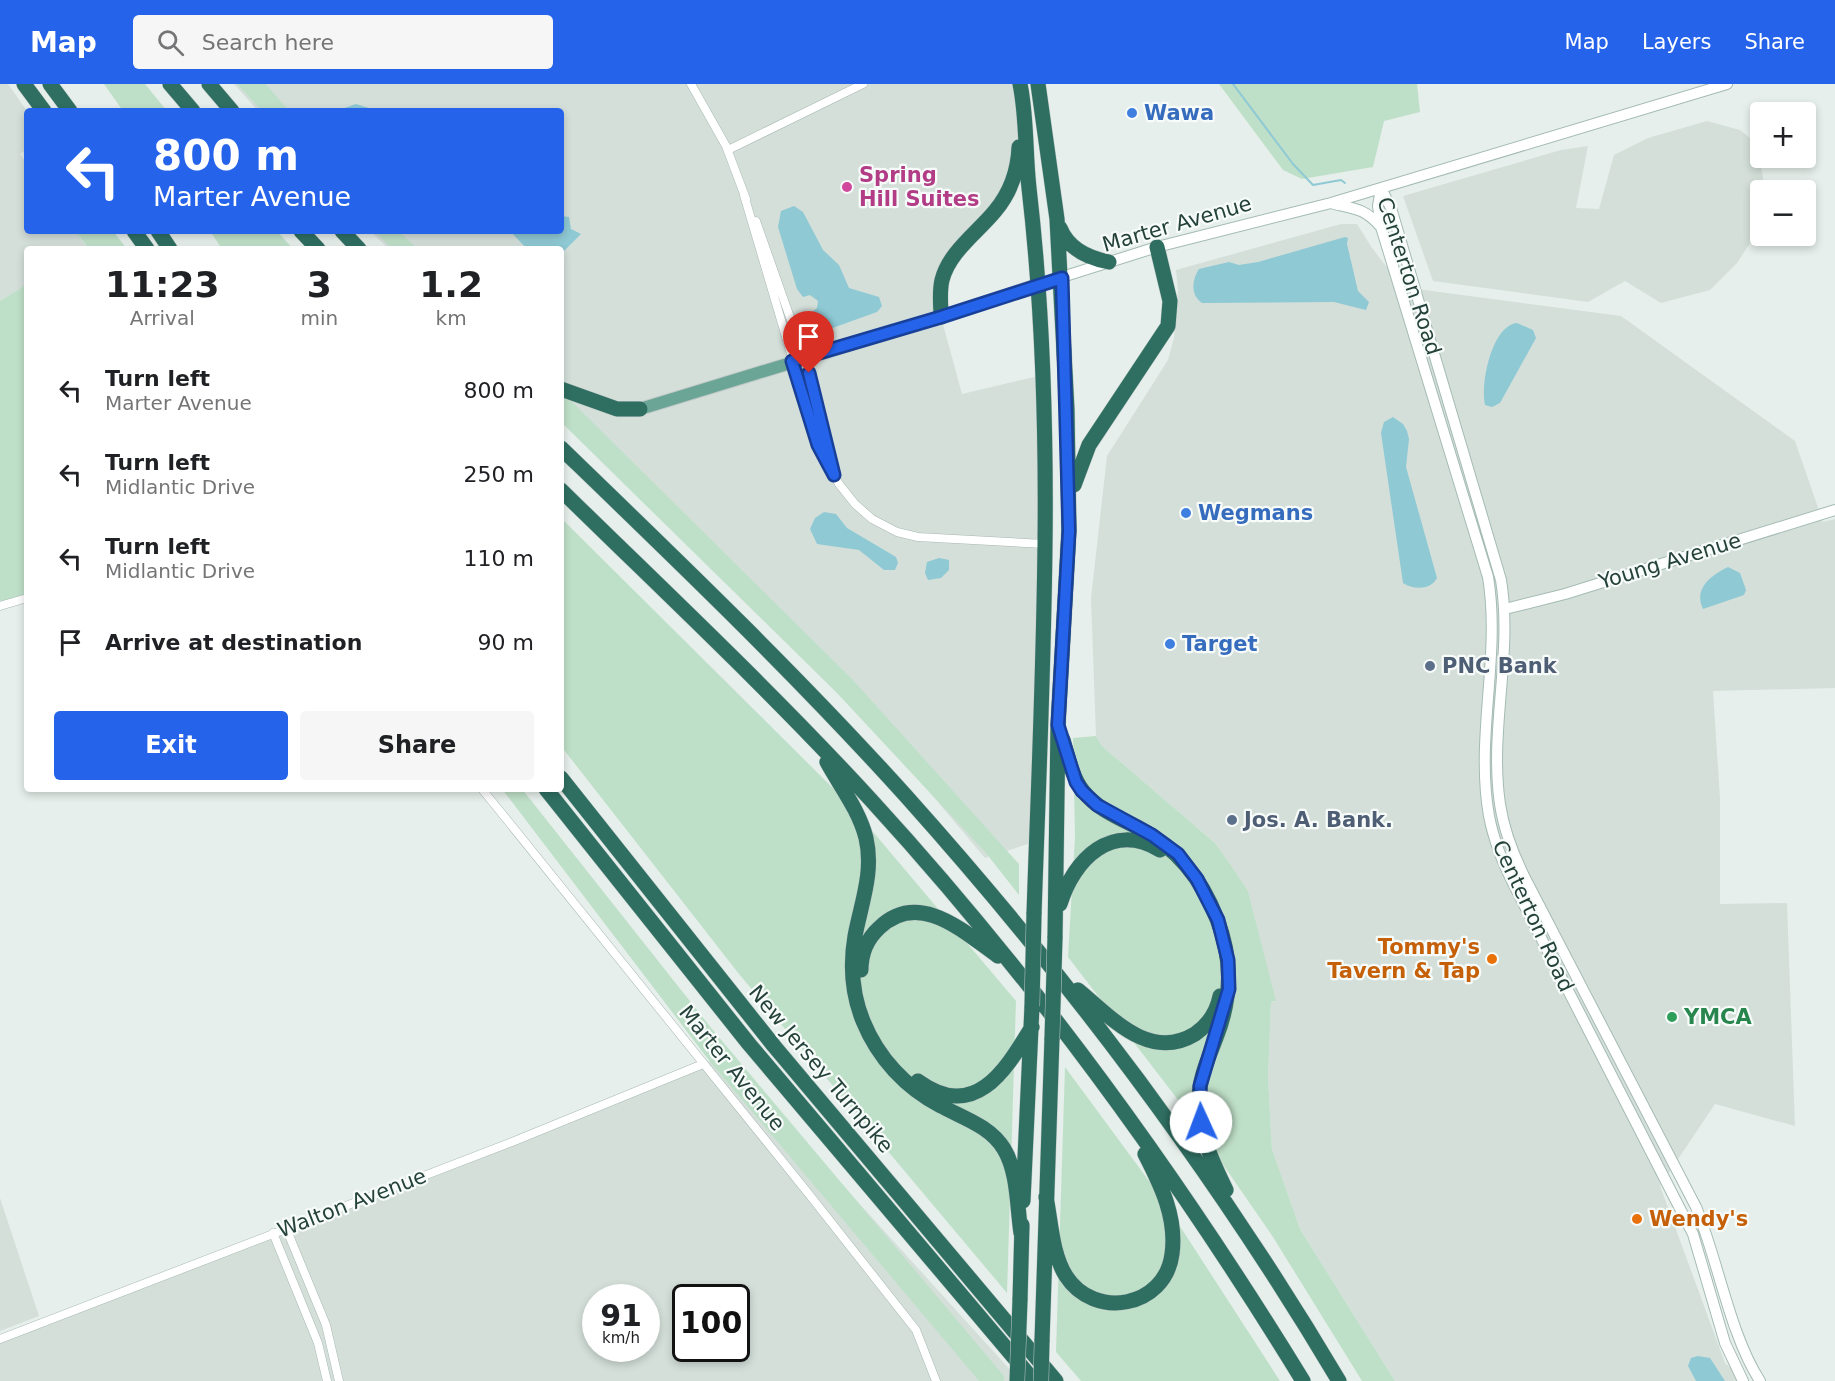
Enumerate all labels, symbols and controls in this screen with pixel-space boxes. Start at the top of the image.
search box [133,15,553,69]
text: Map [30,26,97,59]
icon: search [154,26,187,59]
text: Search here [202,30,334,55]
text: Map [1565,30,1609,54]
text: Layers [1642,30,1711,54]
text: Share [1744,30,1805,54]
place label: Wawa [1144,101,1214,125]
map controls [1750,102,1816,246]
button: + [1750,102,1816,168]
marker: Wawa [1125,106,1139,120]
text: 800 m [153,131,299,180]
icon: left [54,132,132,210]
place label: Spring Hill Suites [859,163,980,211]
marker: Spring Hill Suites [840,180,854,194]
button: − [1750,180,1816,246]
text: Marter Avenue [153,181,351,212]
street label: Marter Avenue [1100,191,1254,257]
street label: Centerton Road [1372,194,1446,358]
text: 11:23 [105,264,220,305]
text: 3 [307,264,332,305]
text: 1.2 [419,264,483,305]
text: Arrival [130,306,195,330]
text: min [301,306,338,330]
text: km [436,306,467,330]
pin [783,311,834,373]
icon: arrive [792,320,825,353]
text: Turn left [105,366,210,391]
icon: left [54,374,87,407]
text: 800 m [464,378,534,403]
text: Marter Avenue [105,391,252,415]
text: Turn left [105,450,210,475]
icon: left [54,458,87,491]
text: 250 m [464,462,534,487]
text: Midlantic Drive [105,475,255,499]
place label: Wegmans [1198,501,1313,525]
marker: Wegmans [1179,506,1193,520]
street label: Young Avenue [1595,528,1744,594]
text: Turn left [105,534,210,559]
icon: left [54,542,87,575]
text: 110 m [464,546,534,571]
text: Midlantic Drive [105,559,255,583]
icon: arrive [54,626,87,659]
text: Arrive at destination [105,630,362,655]
text: 90 m [478,630,534,655]
place label: Target [1182,632,1257,656]
marker: Target [1163,637,1177,651]
place label: PNC Bank [1442,654,1558,678]
marker: PNC Bank [1423,659,1437,673]
button: Exit [54,711,288,780]
button: Share [300,711,534,780]
place label: Jos. A. Bank. [1242,808,1393,832]
marker: Jos. A. Bank. [1225,813,1239,827]
street label: Centerton Road [1487,836,1579,996]
place label: Tommy's Tavern & Tap [1327,935,1480,983]
marker: Tommy's Tavern & Tap [1485,952,1499,966]
street label: New Jersey Turnpike [744,980,898,1158]
street label: Marter Avenue [674,1001,790,1135]
place label: YMCA [1683,1005,1753,1029]
marker: YMCA [1665,1010,1679,1024]
position arrow [1169,1090,1233,1154]
street label: Walton Avenue [274,1164,430,1242]
place label: Wendy's [1649,1207,1748,1231]
marker: Wendy's [1630,1212,1644,1226]
speed limit sign: 100 [672,1284,750,1362]
text: 91 [600,1298,642,1333]
text: km/h [602,1329,640,1347]

